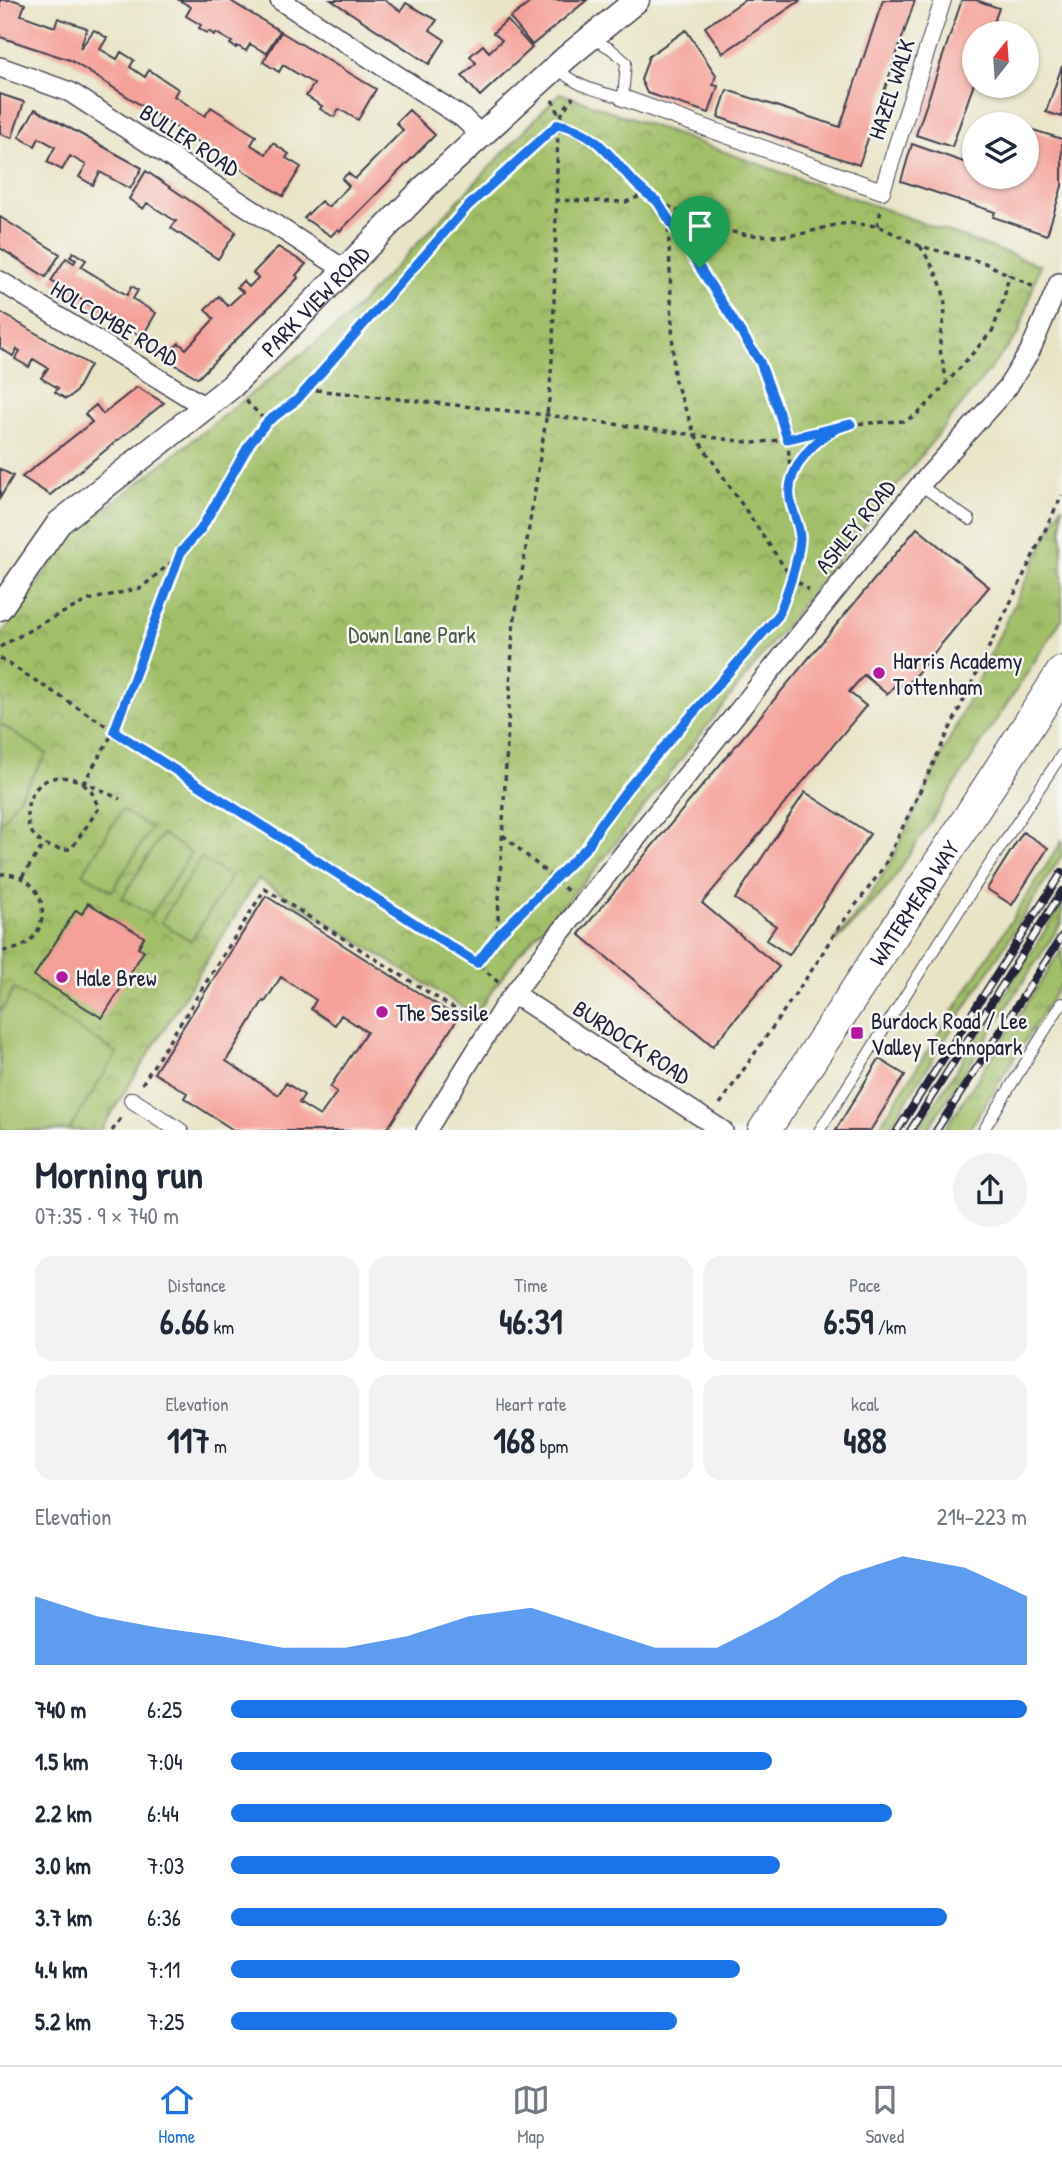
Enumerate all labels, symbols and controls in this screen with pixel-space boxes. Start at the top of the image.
north arrow [962,21,1040,98]
map controls [962,21,1039,189]
street label: HAZEL WALK [860,35,922,143]
street label: BULLER ROAD [134,96,246,184]
button: layers [962,112,1039,189]
pin [670,196,730,268]
icon: arrive [681,207,719,245]
street label: PARK VIEW ROAD [254,238,376,363]
street label: HOLCOMBE ROAD [45,273,185,373]
street label: ASHLEY ROAD [808,473,902,579]
park label: Down Lane Park [348,619,476,650]
place label: Harris Academy Tottenham [893,645,1023,702]
marker: Harris Academy Tottenham [871,665,887,681]
street label: WATERMEAD WAY [861,834,966,971]
place label: Hale Brew [76,962,157,993]
marker: Hale Brew [54,969,70,985]
street label: BURDOCK ROAD [567,993,697,1091]
place label: The Sessile [396,997,489,1028]
marker: The Sessile [374,1004,390,1020]
place label: Burdock Road / Lee Valley Technopark [871,1005,1028,1062]
marker: Burdock Road / Lee Valley Technopark [849,1025,865,1041]
text: Morning run [35,1148,203,1200]
button: share [953,1153,1027,1227]
text: 07:35 · 9 × 740 m [35,1200,179,1231]
text: Distance [168,1272,226,1298]
text: Time [514,1272,548,1298]
text: Pace [849,1272,881,1298]
text: 6.66 [160,1298,209,1345]
text: 46:31 [499,1298,563,1345]
text: 6:59 [824,1298,873,1345]
text: km [209,1314,234,1340]
text: /km [873,1314,906,1340]
text: Elevation [165,1391,229,1417]
text: Heart rate [496,1391,566,1417]
text: kcal [851,1391,879,1417]
text: 117 [167,1417,210,1464]
text: 168 [493,1417,535,1464]
text: 488 [843,1417,887,1464]
text: m [210,1433,227,1459]
text: bpm [535,1433,569,1459]
text: Elevation [35,1501,111,1532]
text: 214–223 m [937,1501,1027,1532]
text: 740 m [35,1694,86,1725]
text: 6:25 [147,1694,182,1725]
text: 1.5 km [35,1746,88,1777]
text: 7:04 [147,1746,183,1777]
text: 2.2 km [35,1798,92,1829]
text: 6:44 [147,1798,179,1829]
text: 3.0 km [35,1850,91,1881]
text: 7:03 [147,1850,184,1881]
text: 3.7 km [35,1902,92,1933]
text: 6:36 [147,1902,181,1933]
text: 4.4 km [35,1954,88,1985]
text: 7:11 [147,1954,180,1985]
text: 5.2 km [35,2006,91,2037]
text: 7:25 [147,2006,184,2037]
tab: Home [158,2081,196,2149]
tab: Map [512,2081,550,2149]
tab: Saved [865,2081,904,2149]

